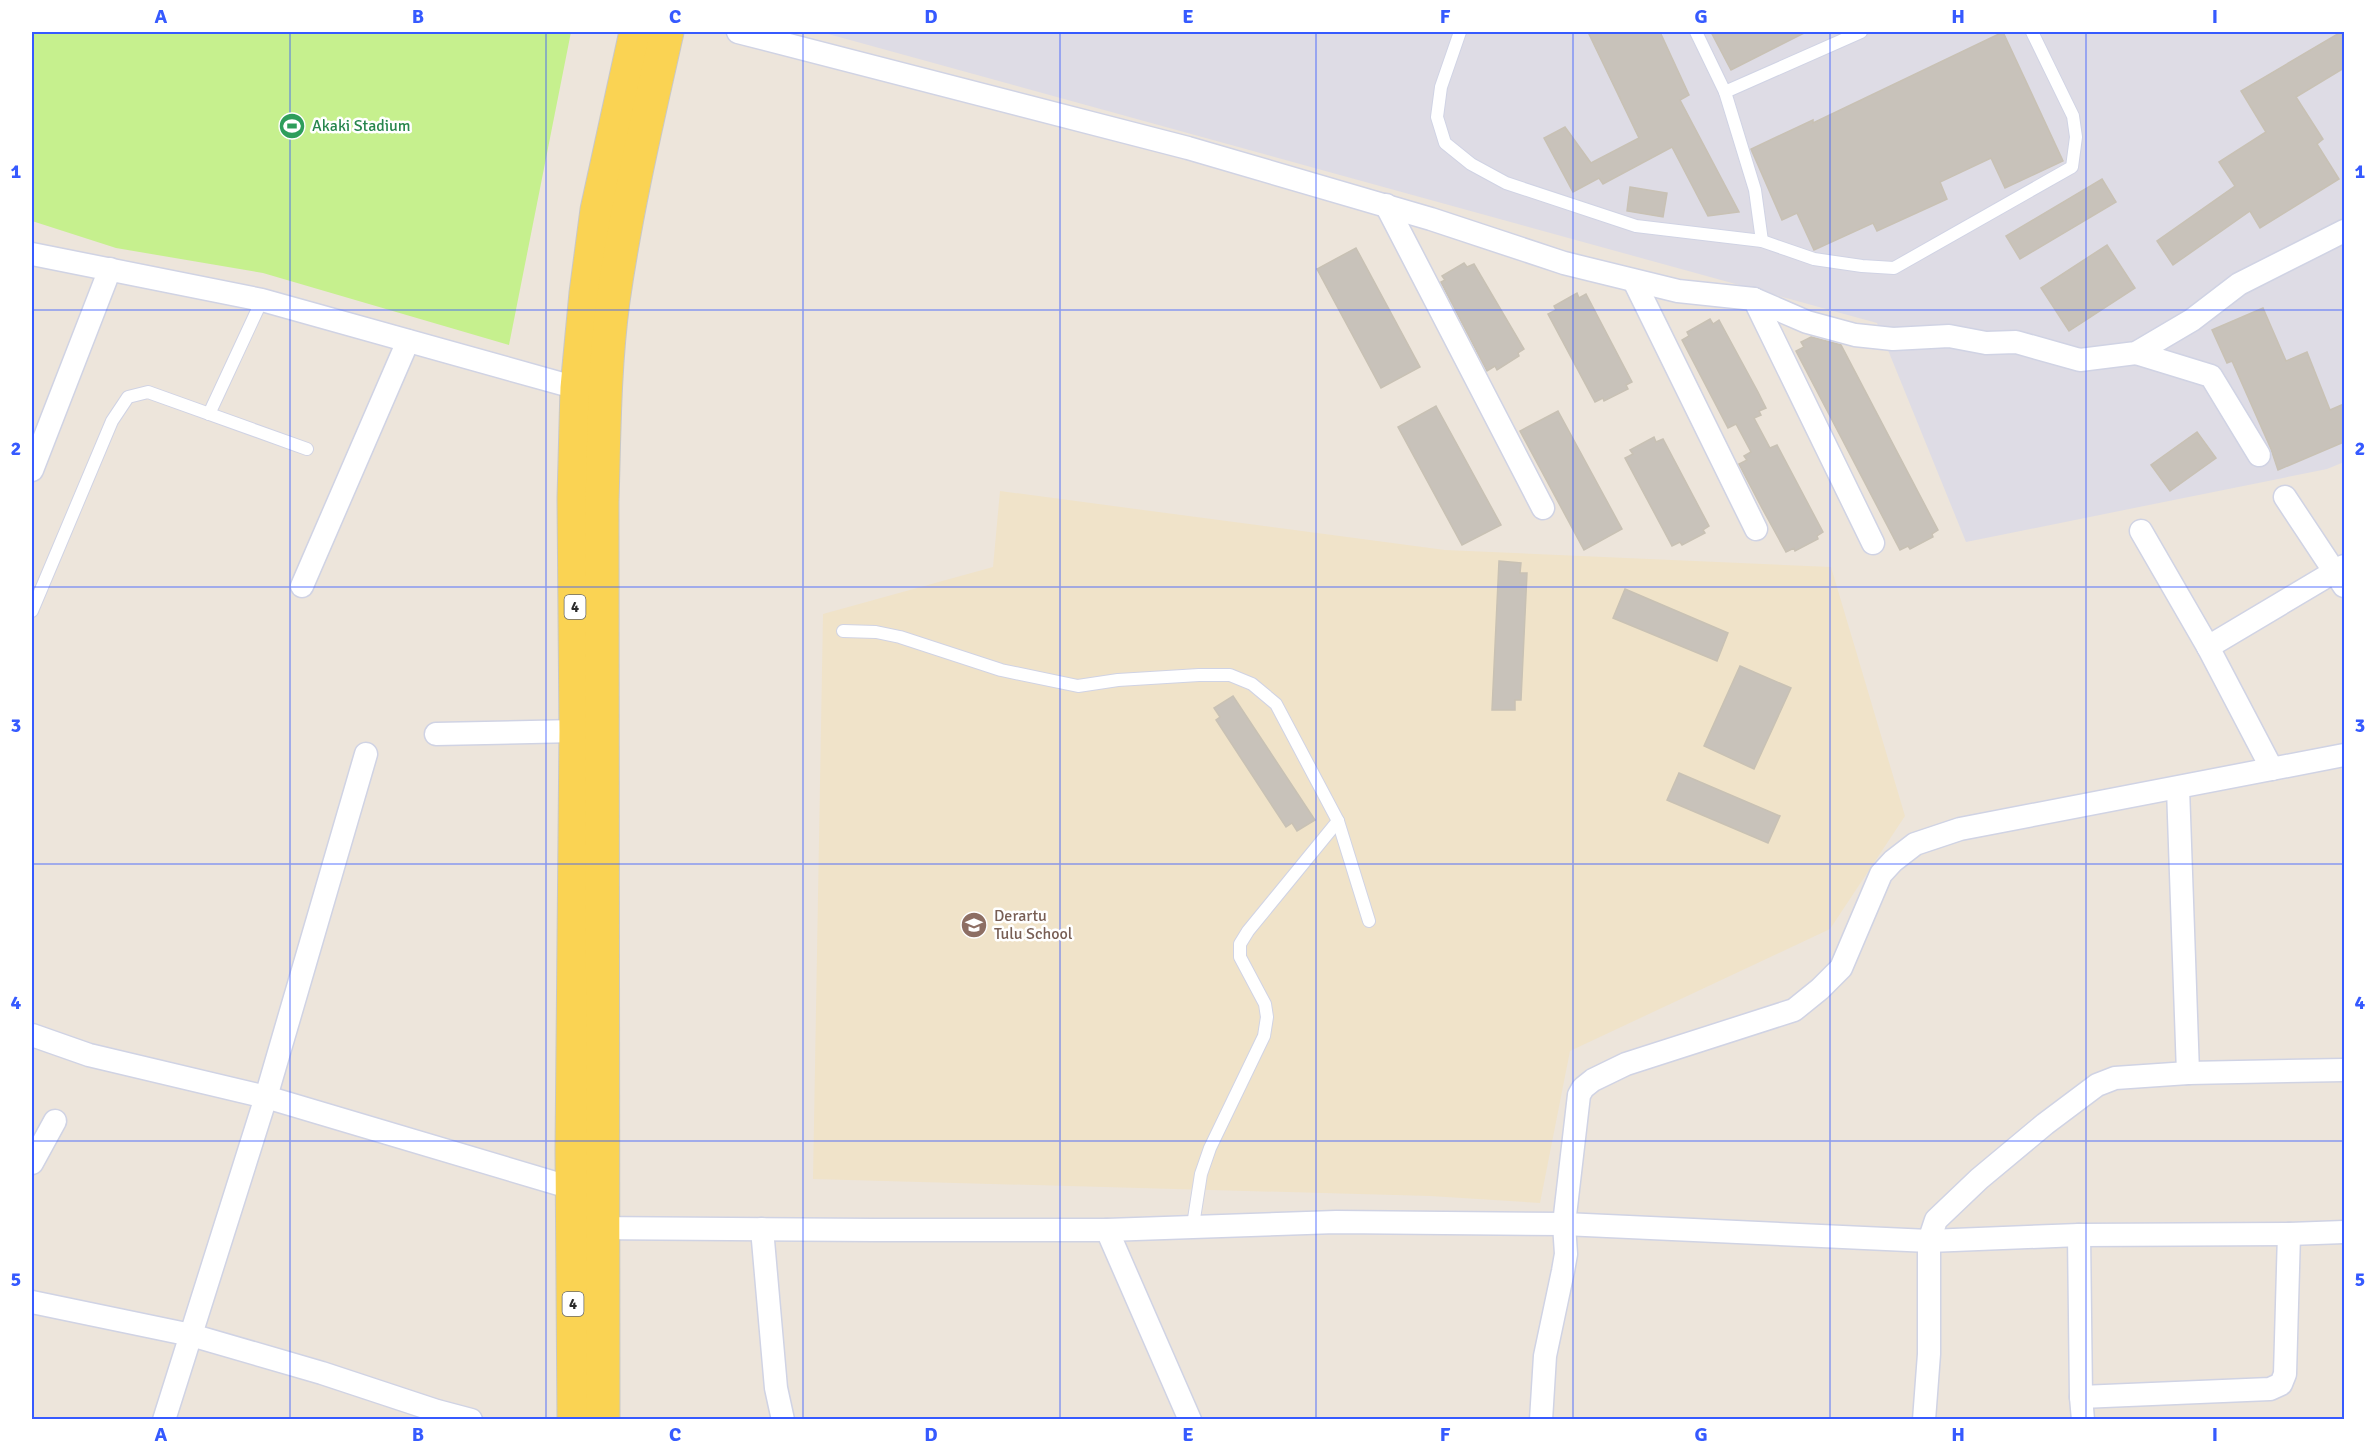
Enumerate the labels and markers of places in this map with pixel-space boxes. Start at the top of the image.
sports icon: Akaki Stadium [277,111,307,141]
place label: Akaki Stadium [312,116,411,136]
place label: Derartu Tulu School [994,906,1073,944]
school or university icon: Derartu Tulu School [959,910,989,940]

